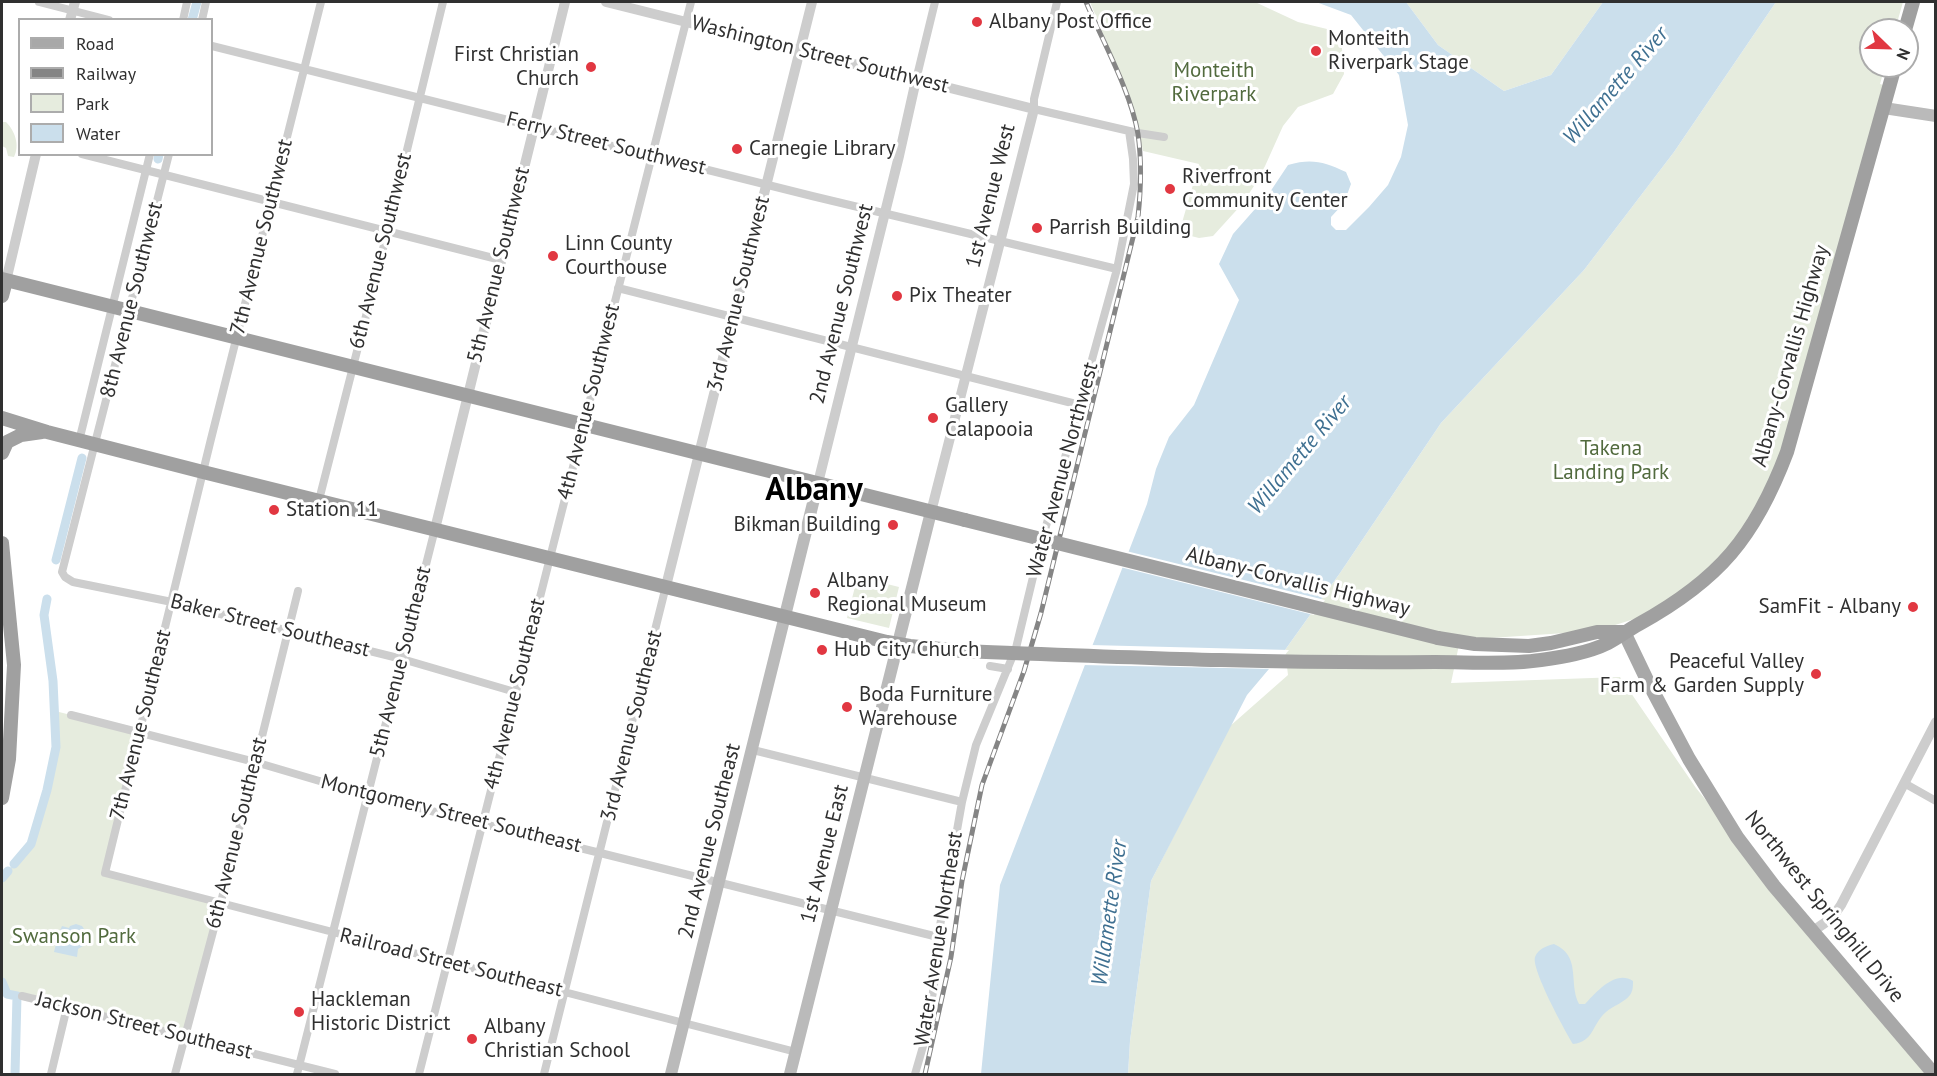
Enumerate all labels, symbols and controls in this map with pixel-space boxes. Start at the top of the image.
place label: Albany Post Office [989,9,1152,35]
street label: Washington Street Southwest [689,11,951,99]
marker: Albany Post Office [970,15,984,29]
legend [18,18,213,156]
north arrow [1859,18,1919,78]
water label: Willamette River [1558,22,1674,150]
place label: Monteith Riverpark Stage [1328,26,1469,76]
text: Road [76,32,114,55]
place label: First Christian Church [454,42,579,92]
marker: Monteith Riverpark Stage [1309,44,1323,58]
text: N [1892,45,1915,63]
park label: Monteith Riverpark [1172,58,1256,108]
marker: First Christian Church [584,60,598,74]
text: Railway [76,62,136,85]
text: Park [76,92,109,115]
street label: Ferry Street Southwest [504,107,708,181]
street label: 1st Avenue West [961,121,1021,271]
text: Water [76,122,120,145]
place label: Carnegie Library [749,136,896,162]
street label: 7th Avenue Southwest [226,137,298,337]
marker: Carnegie Library [730,142,744,156]
street label: 6th Avenue Southwest [344,150,418,352]
street label: 5th Avenue Southwest [462,164,536,366]
place label: Riverfront Community Center [1182,164,1348,214]
marker: Riverfront Community Center [1163,182,1177,196]
street label: 3rd Avenue Southwest [702,194,776,394]
street label: 8th Avenue Southwest [95,199,169,401]
street label: 2nd Avenue Southwest [805,201,879,407]
place label: Parrish Building [1049,215,1191,241]
marker: Parrish Building [1030,221,1044,235]
place label: Linn County Courthouse [565,231,672,281]
street label: Albany-Corvallis Highway [1747,242,1835,470]
marker: Linn County Courthouse [546,249,560,263]
place label: Pix Theater [909,283,1012,309]
marker: Pix Theater [890,289,904,303]
street label: 4th Avenue Southwest [552,301,626,503]
street label: Water Avenue Northwest [1022,360,1104,580]
water label: Willamette River [1243,390,1357,520]
place label: Gallery Calapooia [945,393,1034,443]
marker: Gallery Calapooia [926,411,940,425]
park label: Takena Landing Park [1553,436,1669,486]
district label: Albany [765,471,863,511]
place label: Station 11 [286,497,379,523]
marker: Station 11 [267,503,281,517]
place label: Bikman Building [733,512,881,538]
marker: Bikman Building [886,518,900,532]
street label: Albany-Corvallis Highway [1184,542,1412,622]
street label: 5th Avenue Southeast [365,564,437,760]
place label: Albany Regional Museum [827,568,987,618]
marker: Albany Regional Museum [808,586,822,600]
street label: Baker Street Southeast [168,589,372,663]
place label: SamFit - Albany [1759,594,1901,620]
street label: 4th Avenue Southeast [479,596,551,792]
marker: SamFit - Albany [1906,600,1920,614]
street label: 7th Avenue Southeast [105,627,177,823]
street label: 3rd Avenue Southeast [596,628,668,824]
place label: Hub City Church [834,637,979,663]
marker: Hub City Church [815,643,829,657]
place label: Peaceful Valley Farm & Garden Supply [1600,649,1804,699]
marker: Peaceful Valley Farm & Garden Supply [1809,667,1823,681]
place label: Boda Furniture Warehouse [859,682,993,732]
marker: Boda Furniture Warehouse [840,700,854,714]
street label: 6th Avenue Southeast [201,735,273,931]
street label: 2nd Avenue Southeast [674,741,746,941]
street label: Montgomery Street Southeast [318,769,584,859]
street label: 1st Avenue East [796,782,854,926]
street label: Northwest Springhill Drive [1739,806,1909,1008]
street label: Water Avenue Northeast [910,830,968,1048]
water label: Willamette River [1087,838,1133,988]
street label: Railroad Street Southeast [337,923,565,1003]
park label: Swanson Park [12,924,136,950]
street label: Jackson Street Southeast [33,987,255,1065]
place label: Hackleman Historic District [311,987,450,1037]
marker: Hackleman Historic District [292,1005,306,1019]
place label: Albany Christian School [484,1014,630,1064]
marker: Albany Christian School [465,1032,479,1046]

